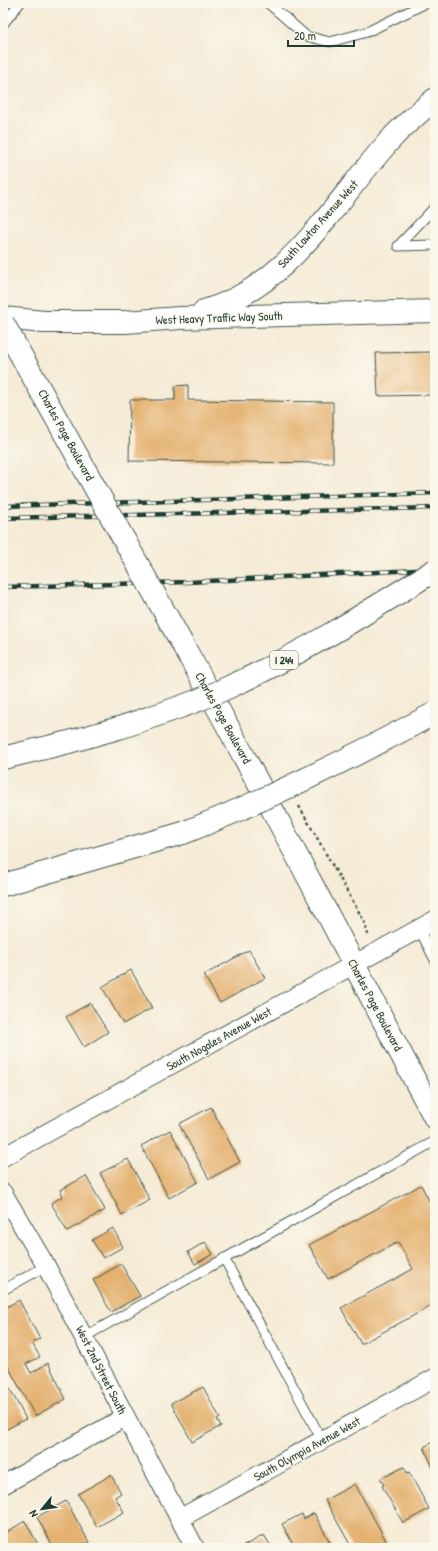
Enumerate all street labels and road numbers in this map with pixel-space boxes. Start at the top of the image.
street label: South Lawton Avenue West [273,175,362,271]
street label: West Heavy Traffic Way South [155,307,283,328]
street label: Charles Page Boulevard [34,386,99,484]
road number: I 244 [270,651,298,669]
street label: Charles Page Boulevard [191,669,256,767]
street label: Charles Page Boulevard [344,956,407,1054]
street label: South Nogales Avenue West [163,1002,275,1075]
street label: West 2nd Street South [72,1323,131,1417]
street label: South Olympia Avenue West [250,1412,364,1485]

